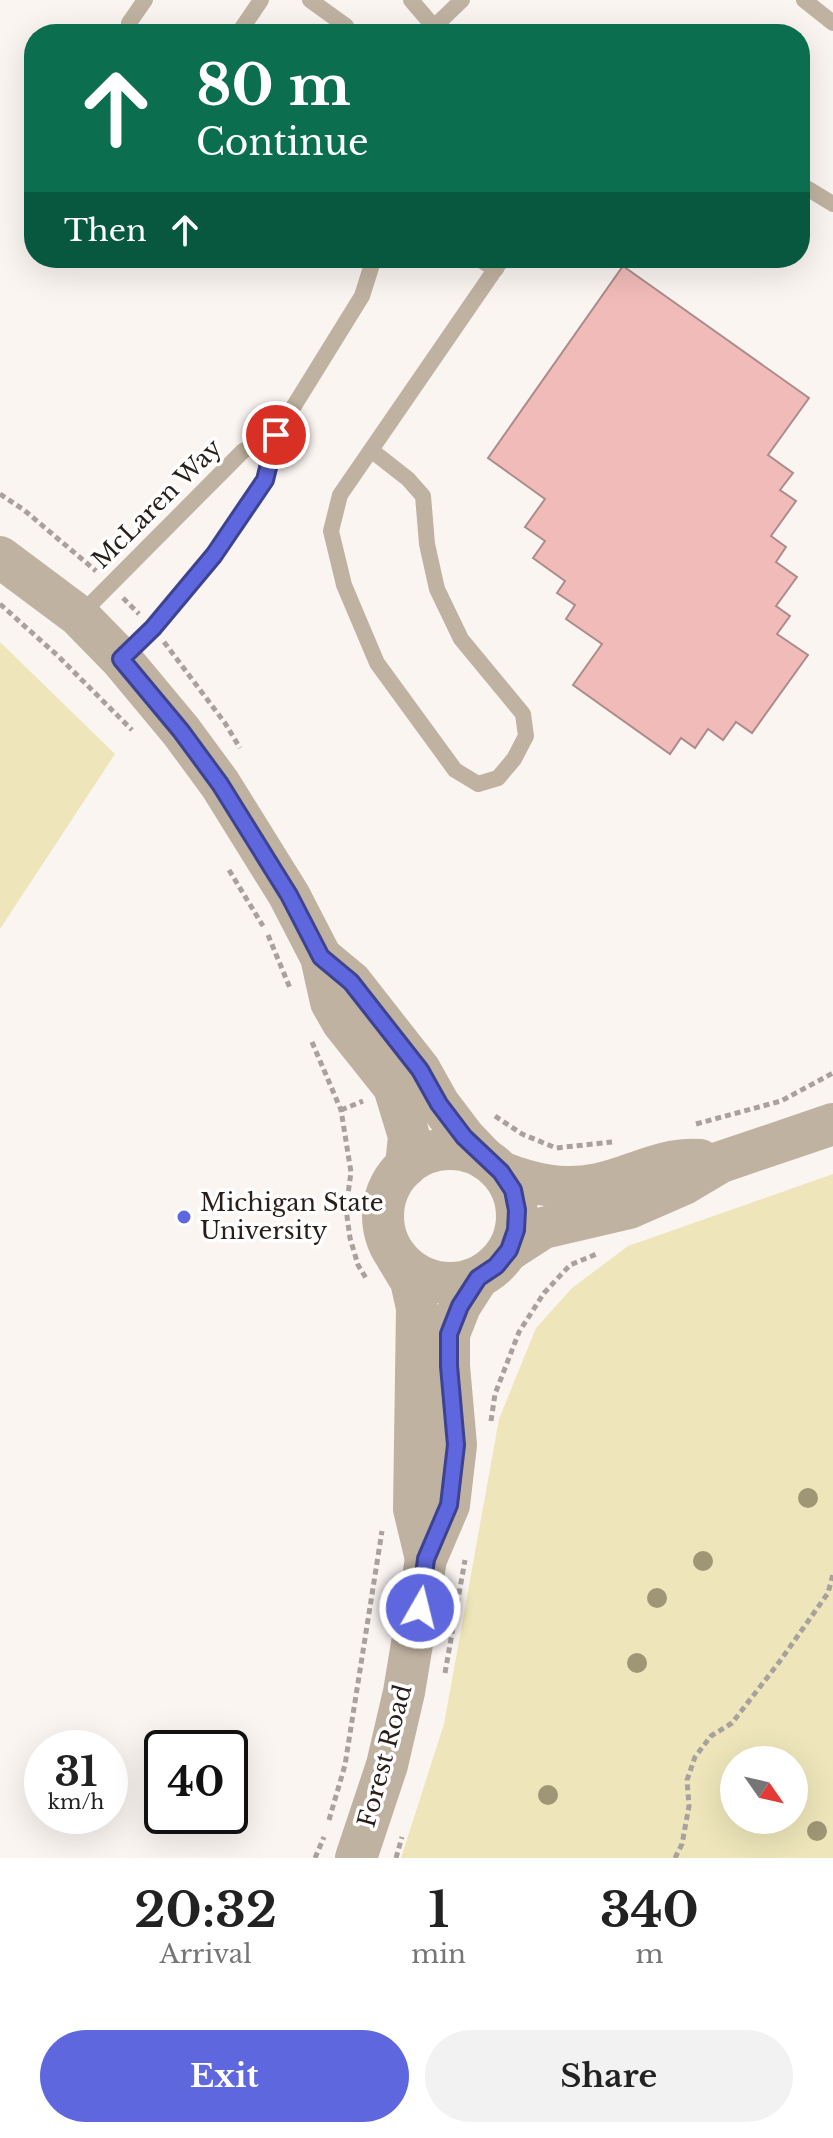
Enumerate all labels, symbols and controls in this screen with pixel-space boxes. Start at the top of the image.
text: 80 m [196,51,351,120]
icon: ahead [64,56,168,160]
text: Continue [196,120,369,165]
icon: ahead [163,208,207,252]
text: Then [64,212,147,249]
pin [242,401,310,469]
icon: arrive [254,413,298,457]
street label: McLaren Way [86,433,228,574]
place label: Michigan State University [200,1188,384,1245]
marker: Michigan State University [175,1208,193,1226]
position arrow [378,1566,462,1650]
street label: Forest Road [352,1681,417,1830]
speed limit sign: 40 [144,1730,248,1834]
north arrow [720,1746,808,1834]
map controls [720,1746,808,1834]
text: 31 [55,1747,97,1797]
text: km/h [48,1790,104,1814]
text: 20:32 [134,1880,277,1940]
text: 1 [428,1880,449,1940]
text: 340 [600,1880,699,1940]
text: Arrival [160,1938,252,1970]
text: min [411,1938,466,1970]
text: m [636,1938,663,1970]
button: Exit [40,2030,409,2122]
button: Share [425,2030,793,2122]

